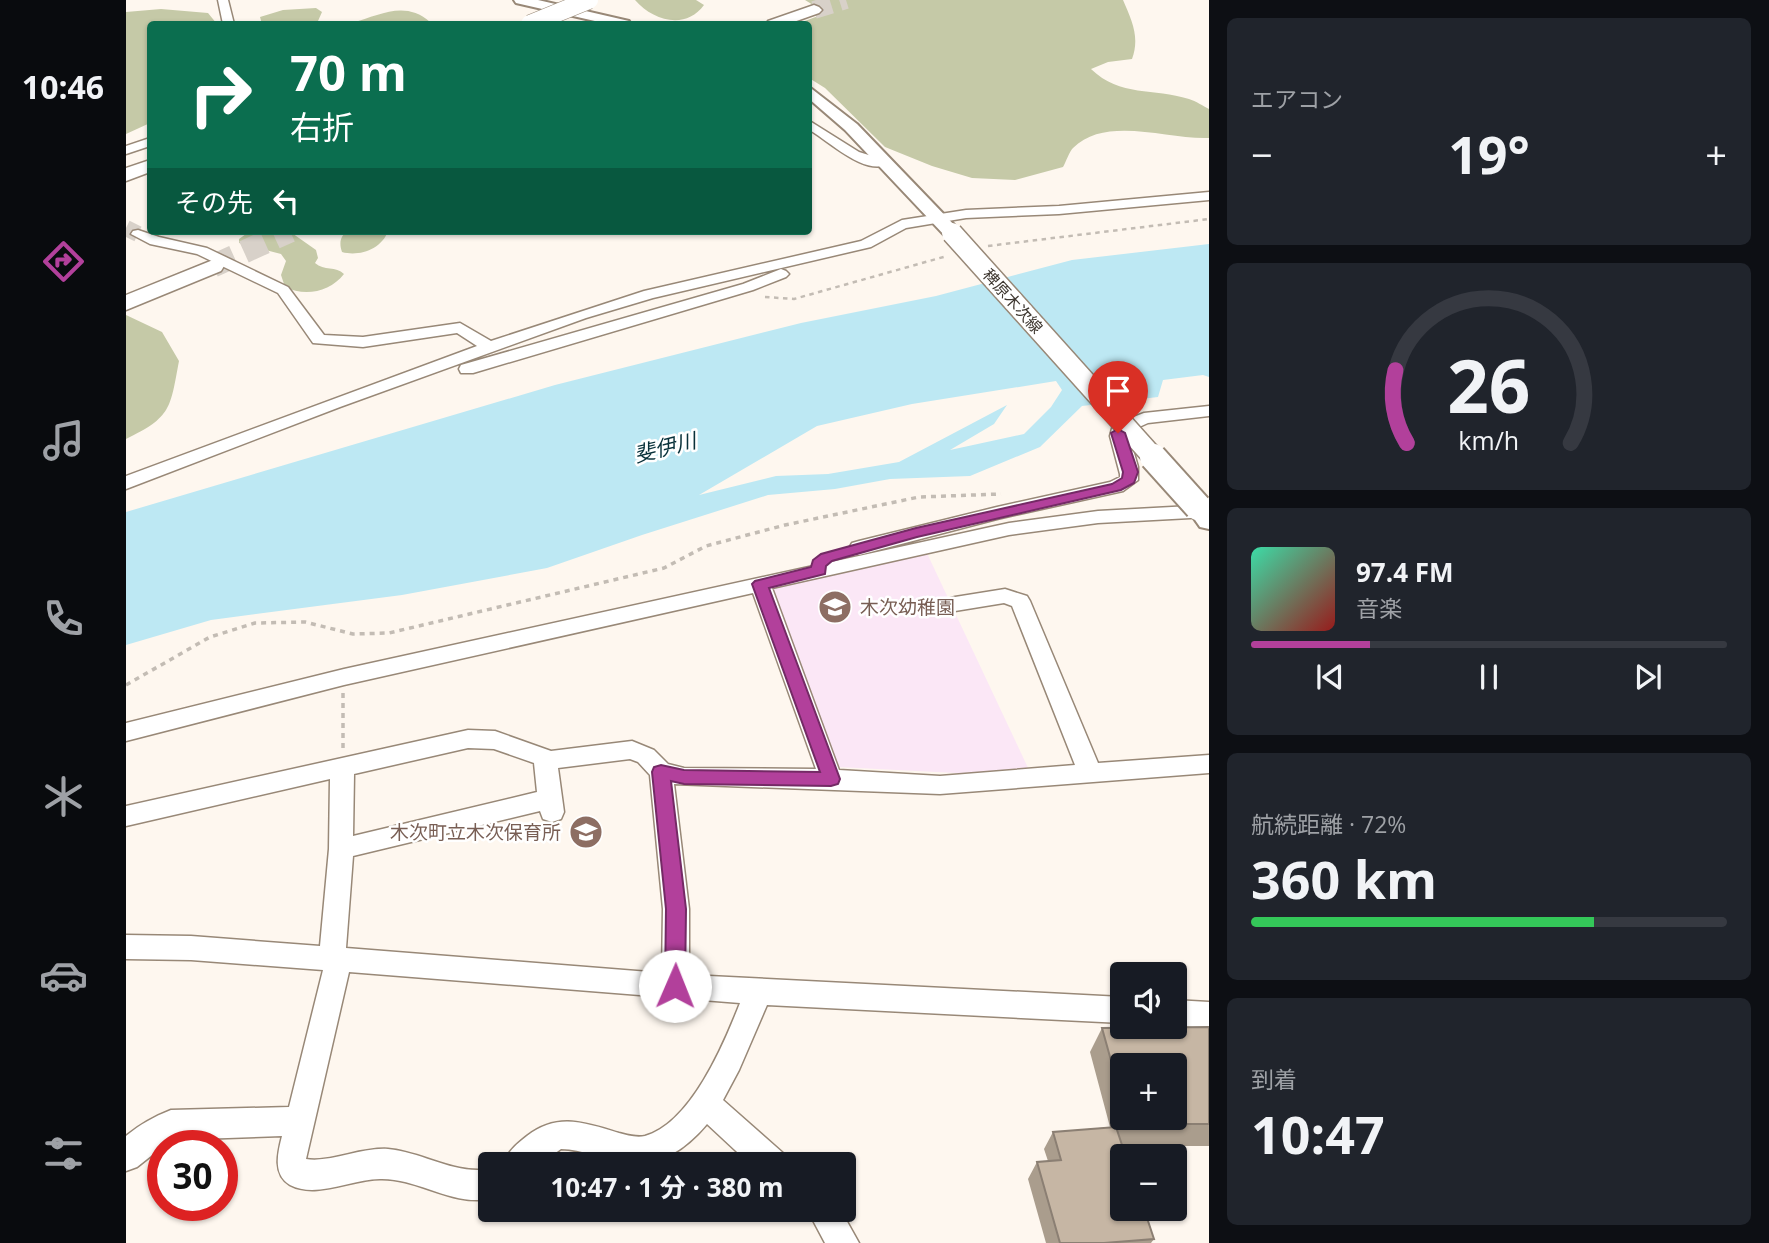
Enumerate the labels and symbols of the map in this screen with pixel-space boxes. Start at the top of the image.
street label: 稗原木次線 [978,264,1048,338]
pin [1088,361,1148,433]
water label: 斐伊川 [631,425,701,468]
school or university icon: 木次幼稚園 [816,588,854,626]
place label: 木次幼稚園 [860,594,955,620]
school or university icon: 木次町立木次保育所 [567,813,605,851]
place label: 木次町立木次保育所 [390,819,561,845]
position arrow [638,949,712,1023]
speed limit sign: 30 [147,1130,238,1221]

